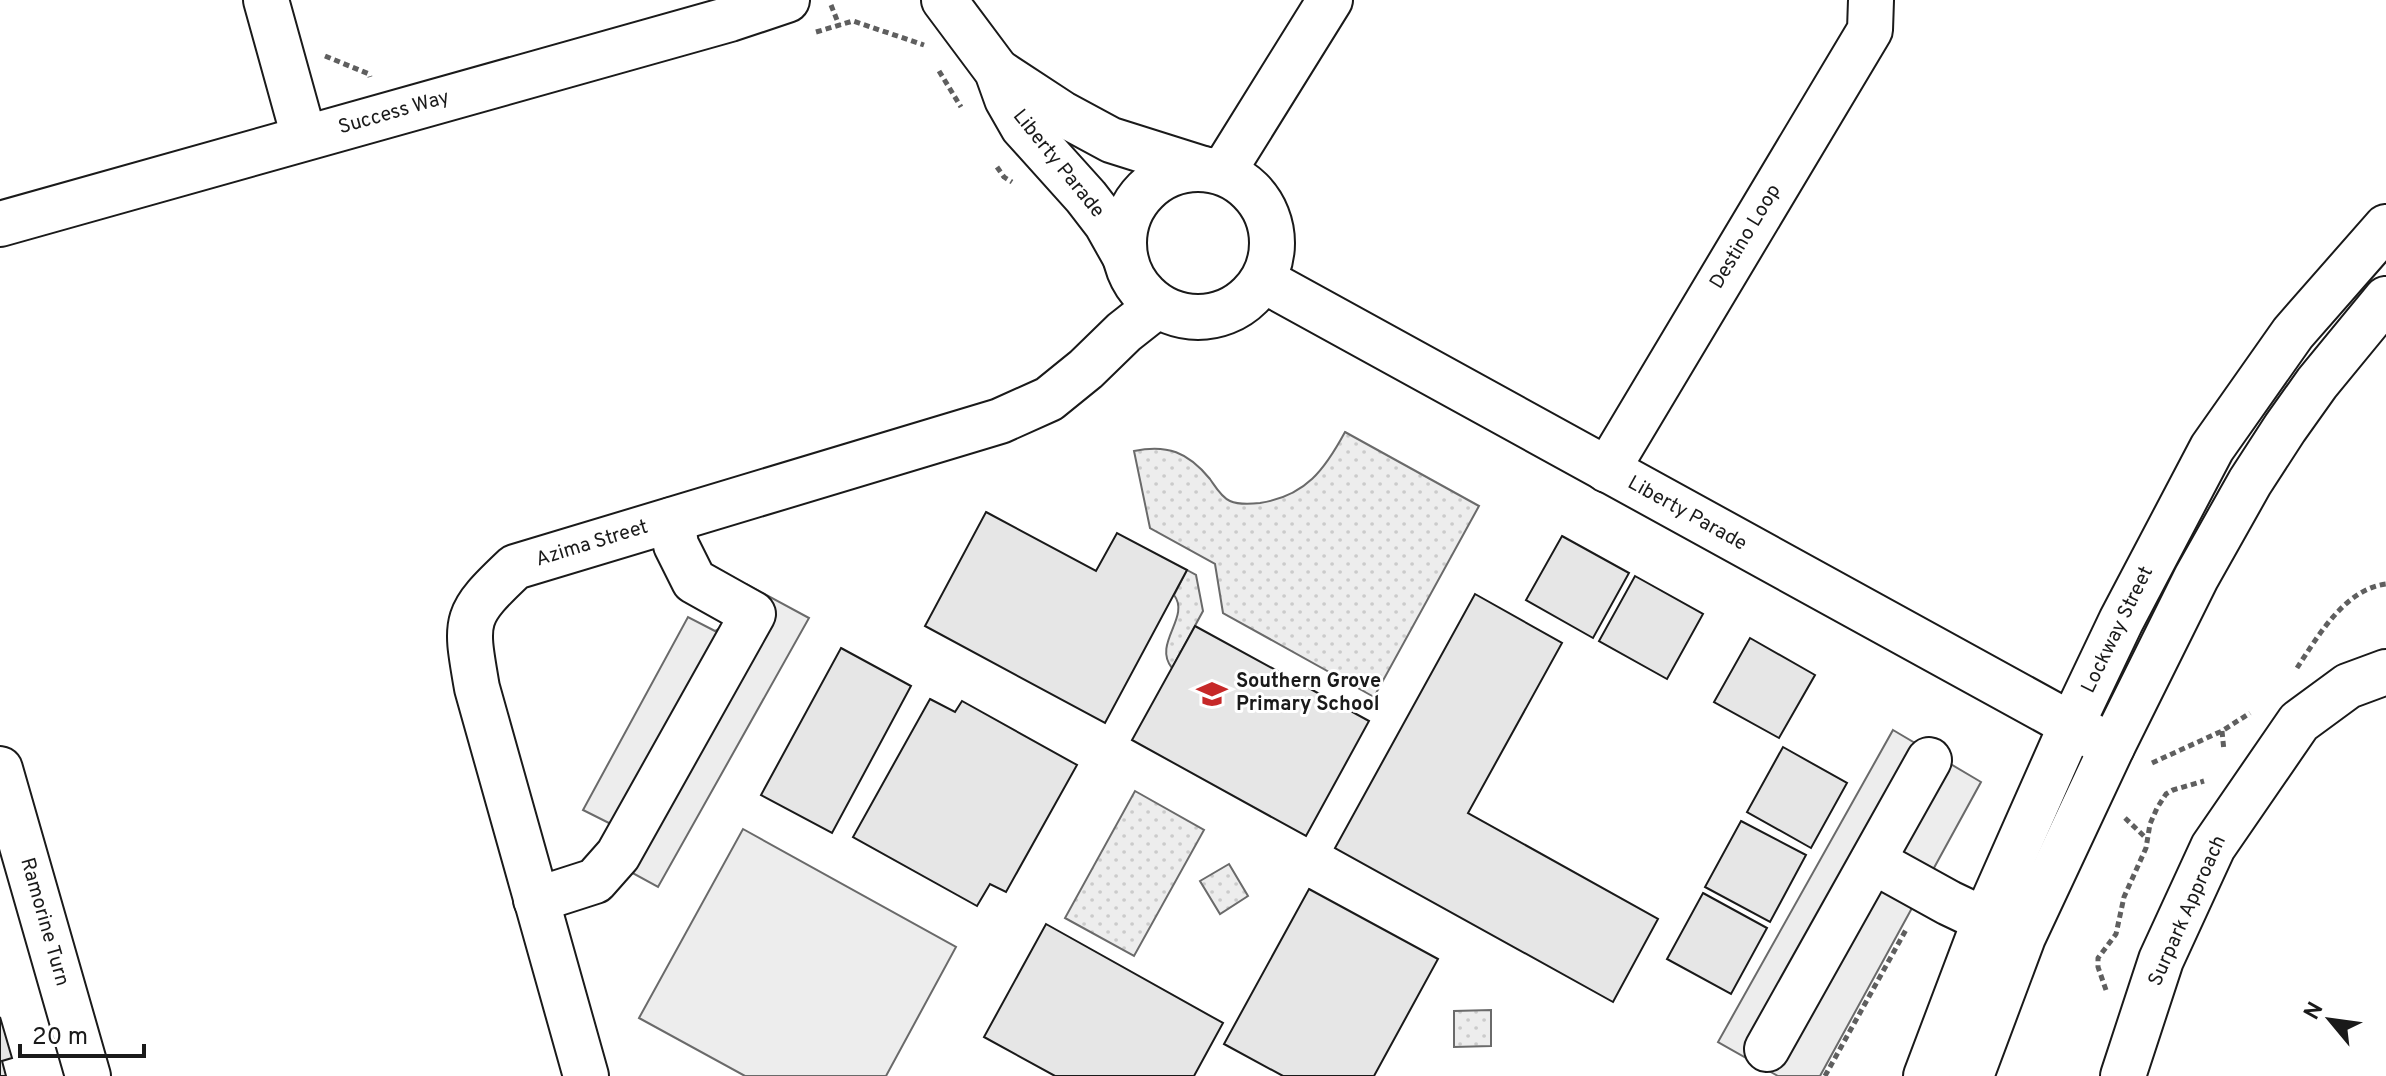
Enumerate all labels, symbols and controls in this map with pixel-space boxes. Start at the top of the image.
street label: Success Way [335,85,453,141]
street label: Liberty Parade [1006,104,1110,224]
street label: Destino Loop [1705,180,1787,294]
street label: Liberty Parade [1623,471,1751,557]
street label: Azima Street [533,515,651,573]
street label: Lockway Street [2076,562,2160,698]
place label: Southern Grove Primary School [1236,669,1381,718]
school or university icon: Southern Grove Primary School [1195,677,1229,711]
street label: Surpark Approach [2143,832,2233,990]
street label: Ramorine Turn [13,855,75,989]
north arrow [2290,980,2370,1060]
text: N [2299,998,2330,1025]
scale bar [20,1008,144,1058]
text: 20 m [32,1023,88,1053]

